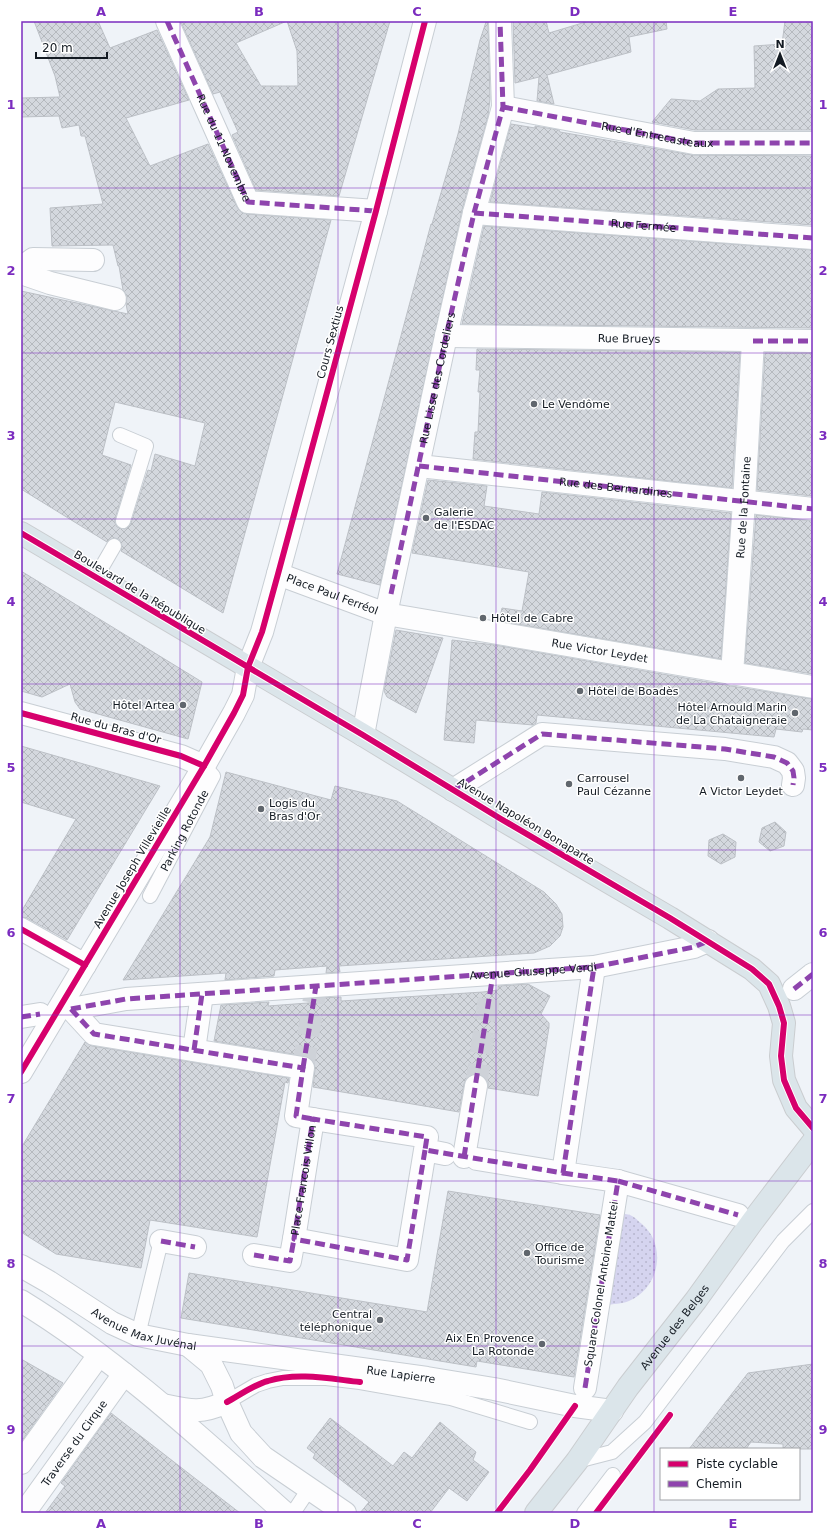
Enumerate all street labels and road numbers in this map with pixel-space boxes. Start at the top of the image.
street label: Rue du 11 Novembre [194,92,253,204]
street label: Rue d'Entrecasteaux [600,120,714,150]
street label: Rue Fermée [610,217,677,235]
street label: Cours Sextius [314,304,347,380]
street label: Rue Lisse des Cordeliers [417,311,458,445]
street label: Rue Brueys [598,332,661,346]
street label: Rue de la Fontaine [734,456,754,559]
street label: Rue des Bernardines [559,475,673,501]
street label: Boulevard de la République [72,548,208,637]
street label: Place Paul Ferréol [284,572,380,618]
street label: Rue Victor Leydet [551,636,649,666]
street label: Rue du Bras d'Or [69,710,163,747]
street label: Avenue Napoléon Bonaparte [455,775,597,868]
street label: Parking Rotonde [158,788,212,874]
street label: Avenue Joseph Villevieille [91,804,174,931]
street label: Avenue Giuseppe Verdi [469,961,598,982]
street label: Place Francois Villon [289,1124,319,1236]
street label: Square Colonel Antoine Mattei [582,1200,621,1368]
street label: Avenue des Belges [638,1282,712,1373]
street label: Avenue Max Juvénal [89,1305,197,1353]
street label: Rue Lapierre [366,1364,437,1386]
street label: Traverse du Cirque [39,1397,110,1490]

